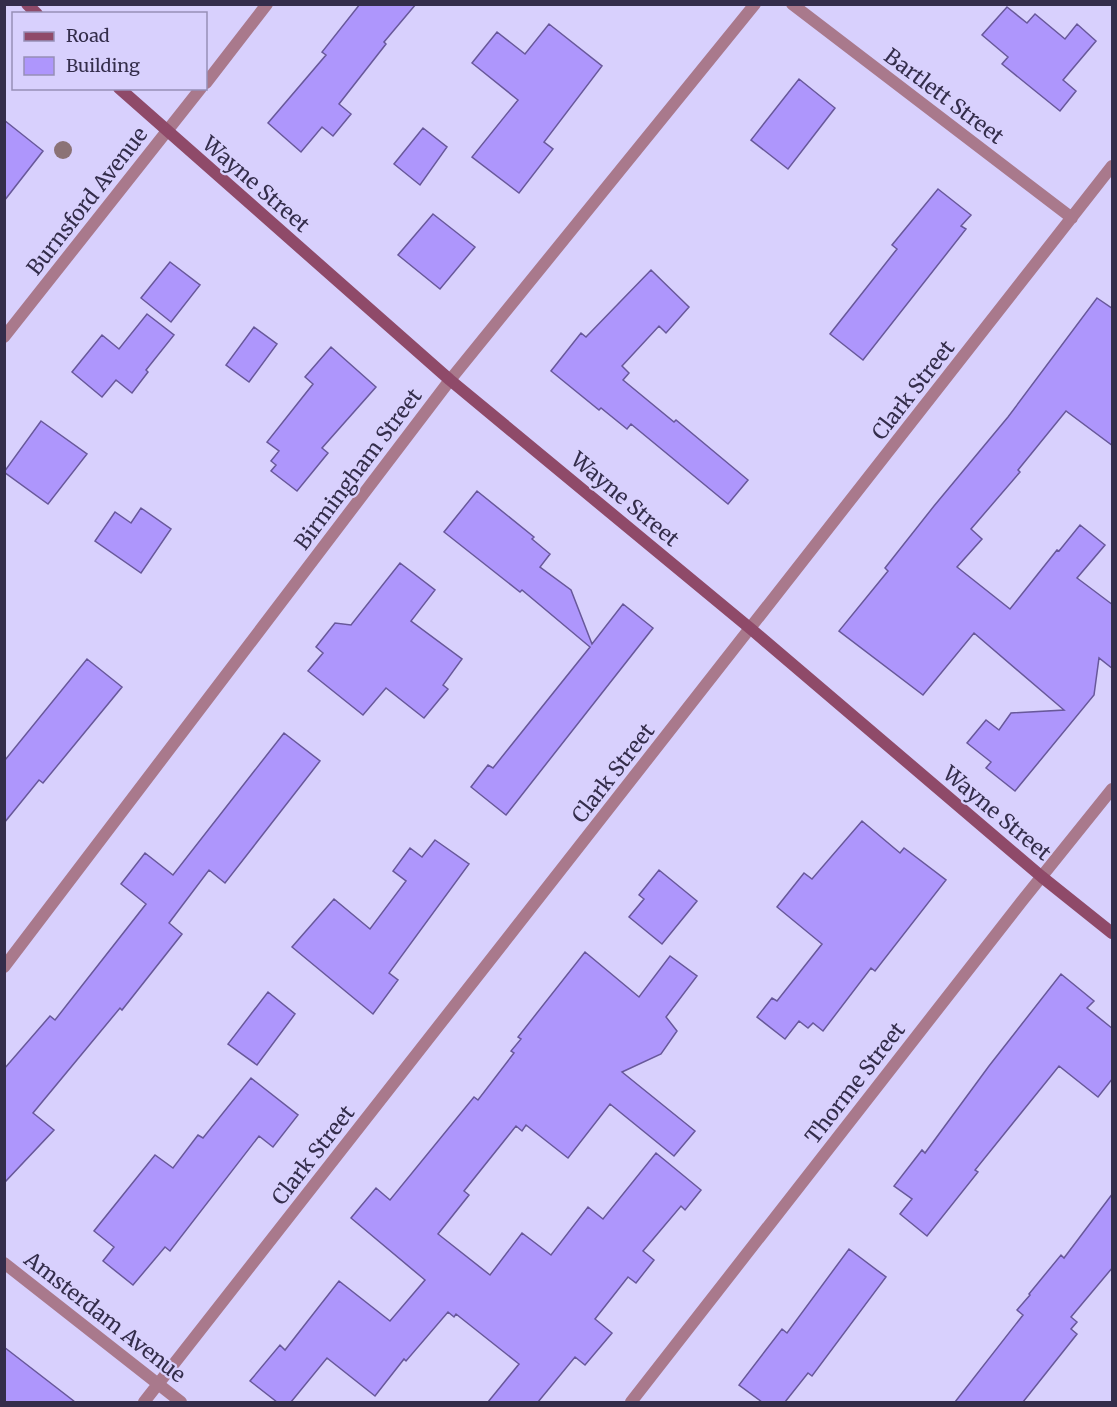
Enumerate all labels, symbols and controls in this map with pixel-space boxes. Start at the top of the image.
legend [12,12,207,90]
text: Road [66,24,110,47]
street label: Bartlett Street [879,42,1009,150]
text: Building [66,54,140,77]
street label: Burnsford Avenue [21,122,153,280]
street label: Wayne Street [196,129,315,238]
street label: Clark Street [866,335,960,445]
street label: Birmingham Street [289,383,427,555]
street label: Wayne Street [565,445,685,552]
street label: Clark Street [566,718,660,828]
street label: Wayne Street [937,759,1057,866]
street label: Thorme Street [799,1017,911,1149]
street label: Clark Street [266,1100,360,1210]
street label: Amsterdam Avenue [18,1245,191,1388]

